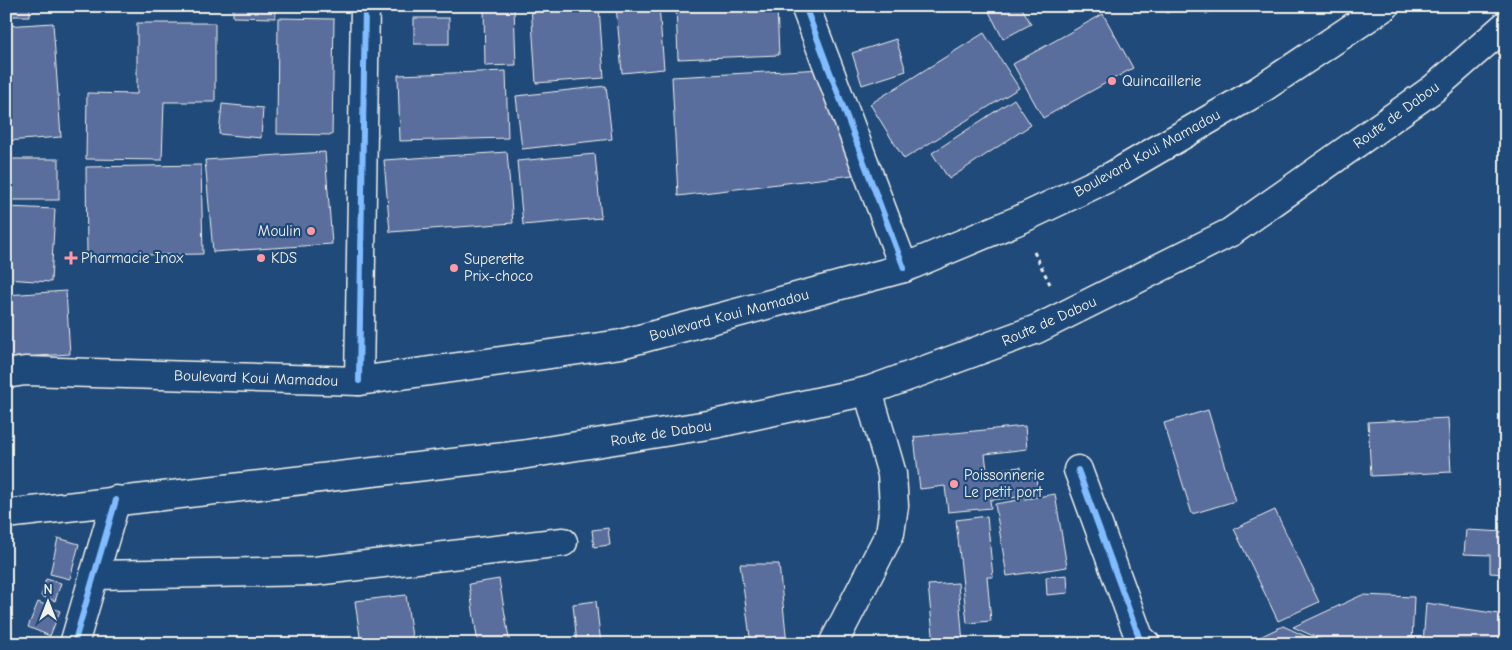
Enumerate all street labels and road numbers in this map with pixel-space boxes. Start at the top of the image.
street label: Route de Dabou [1349,78,1443,152]
street label: Boulevard Koui Mamadou [1071,105,1223,201]
street label: Boulevard Koui Mamadou [647,285,811,345]
street label: Route de Dabou [999,292,1099,350]
street label: Boulevard Koui Mamadou [174,366,338,390]
street label: Route de Dabou [609,416,713,450]

